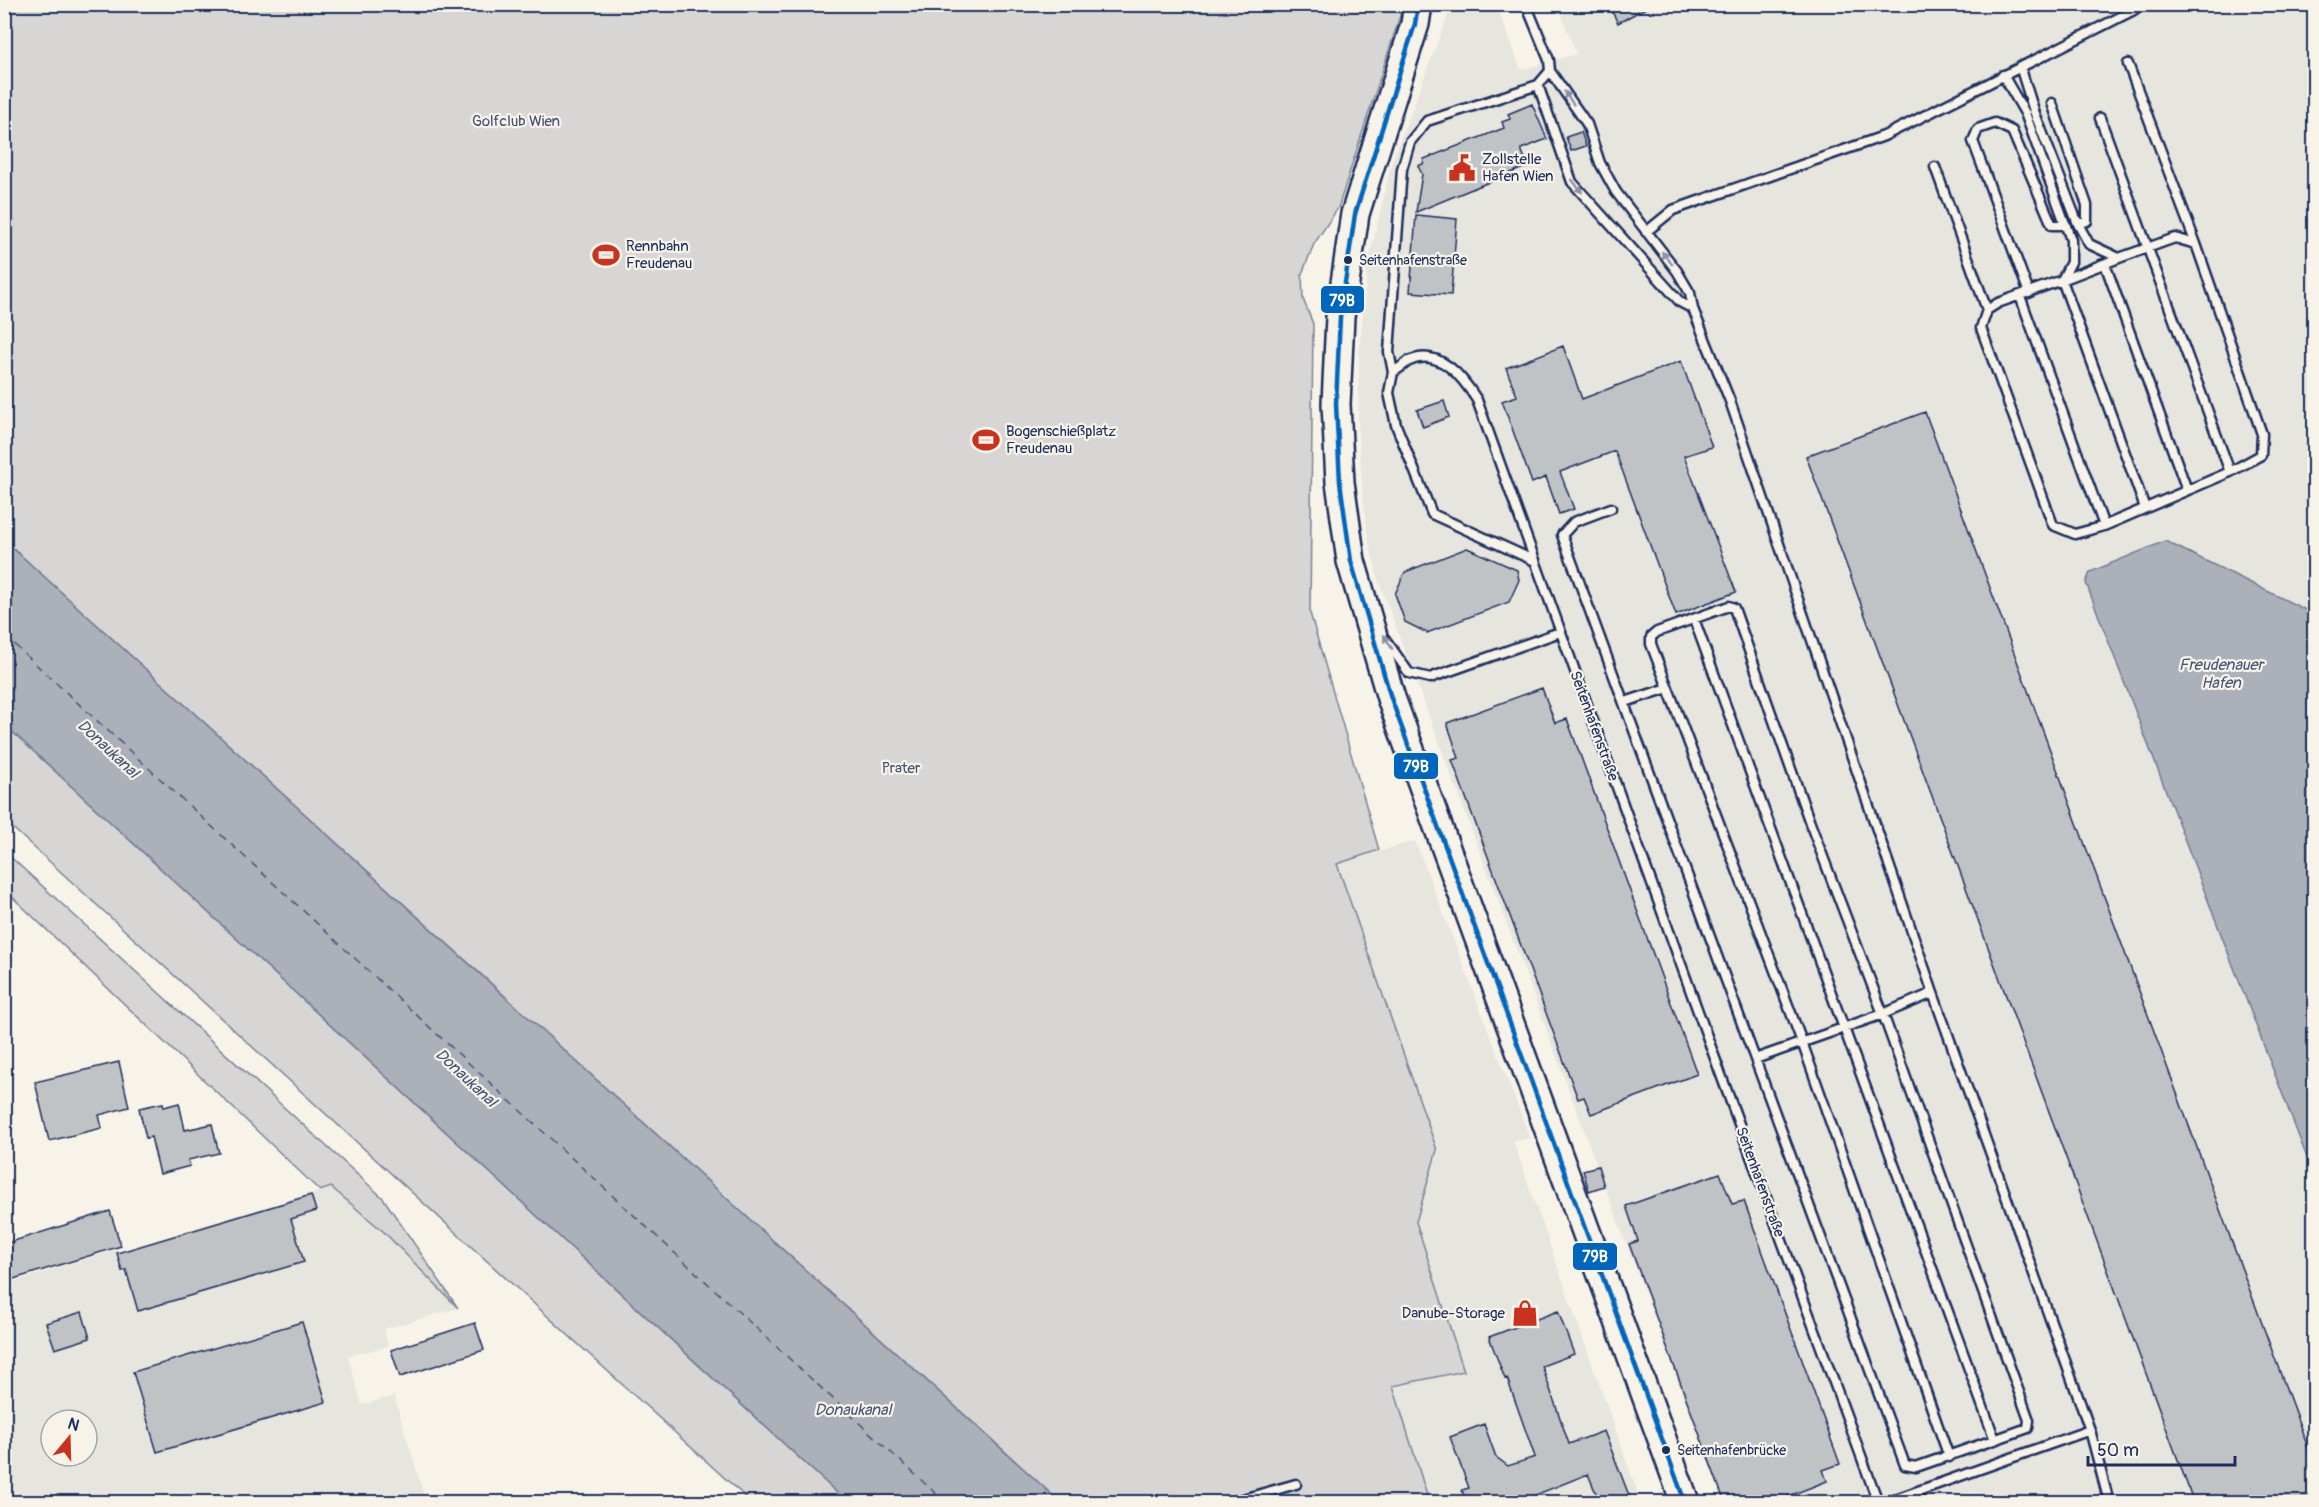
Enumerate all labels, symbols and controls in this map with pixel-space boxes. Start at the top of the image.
one-way arrow [1563,90,1575,106]
park label: Golfclub Wien [472,112,560,131]
place label: Zollstelle Hafen Wien [1482,150,1554,186]
public building icon: Zollstelle Hafen Wien [1447,153,1477,183]
one-way arrow [1571,178,1584,194]
place label: Rennbahn Freudenau [626,237,692,273]
sports icon: Rennbahn Freudenau [591,240,621,270]
one-way arrow [1660,250,1673,266]
place label: Seitenhafenstraße [1359,252,1467,269]
marker: Seitenhafenstraße [1342,254,1354,266]
line badge: 79B [1320,285,1365,314]
text: 79B [1329,291,1355,311]
place label: Bogenschießplatz Freudenau [1006,422,1116,458]
sports icon: Bogenschießplatz Freudenau [971,425,1001,455]
one-way arrow [1383,633,1393,650]
water label: Freudenauer Hafen [2179,655,2265,693]
street label: Seitenhafenstraße [1565,668,1623,784]
water label: Donaukanal [73,716,144,784]
line badge: 79B [1393,752,1439,780]
text: 79B [1403,757,1429,777]
park label: Prater [882,759,921,778]
water label: Donaukanal [431,1045,502,1113]
street label: Seitenhafenstraße [1731,1124,1789,1240]
line badge: 79B [1572,1242,1618,1271]
text: 79B [1582,1247,1608,1267]
shop icon: Danube-Storage [1510,1298,1540,1328]
place label: Danube-Storage [1402,1304,1506,1323]
water label: Donaukanal [815,1400,894,1420]
north arrow [39,1408,99,1468]
text: N [65,1414,82,1436]
scale bar [2088,1429,2235,1467]
text: 50 m [2097,1439,2139,1462]
place label: Seitenhafenbrücke [1677,1442,1786,1459]
marker: Seitenhafenbrücke [1660,1444,1672,1456]

